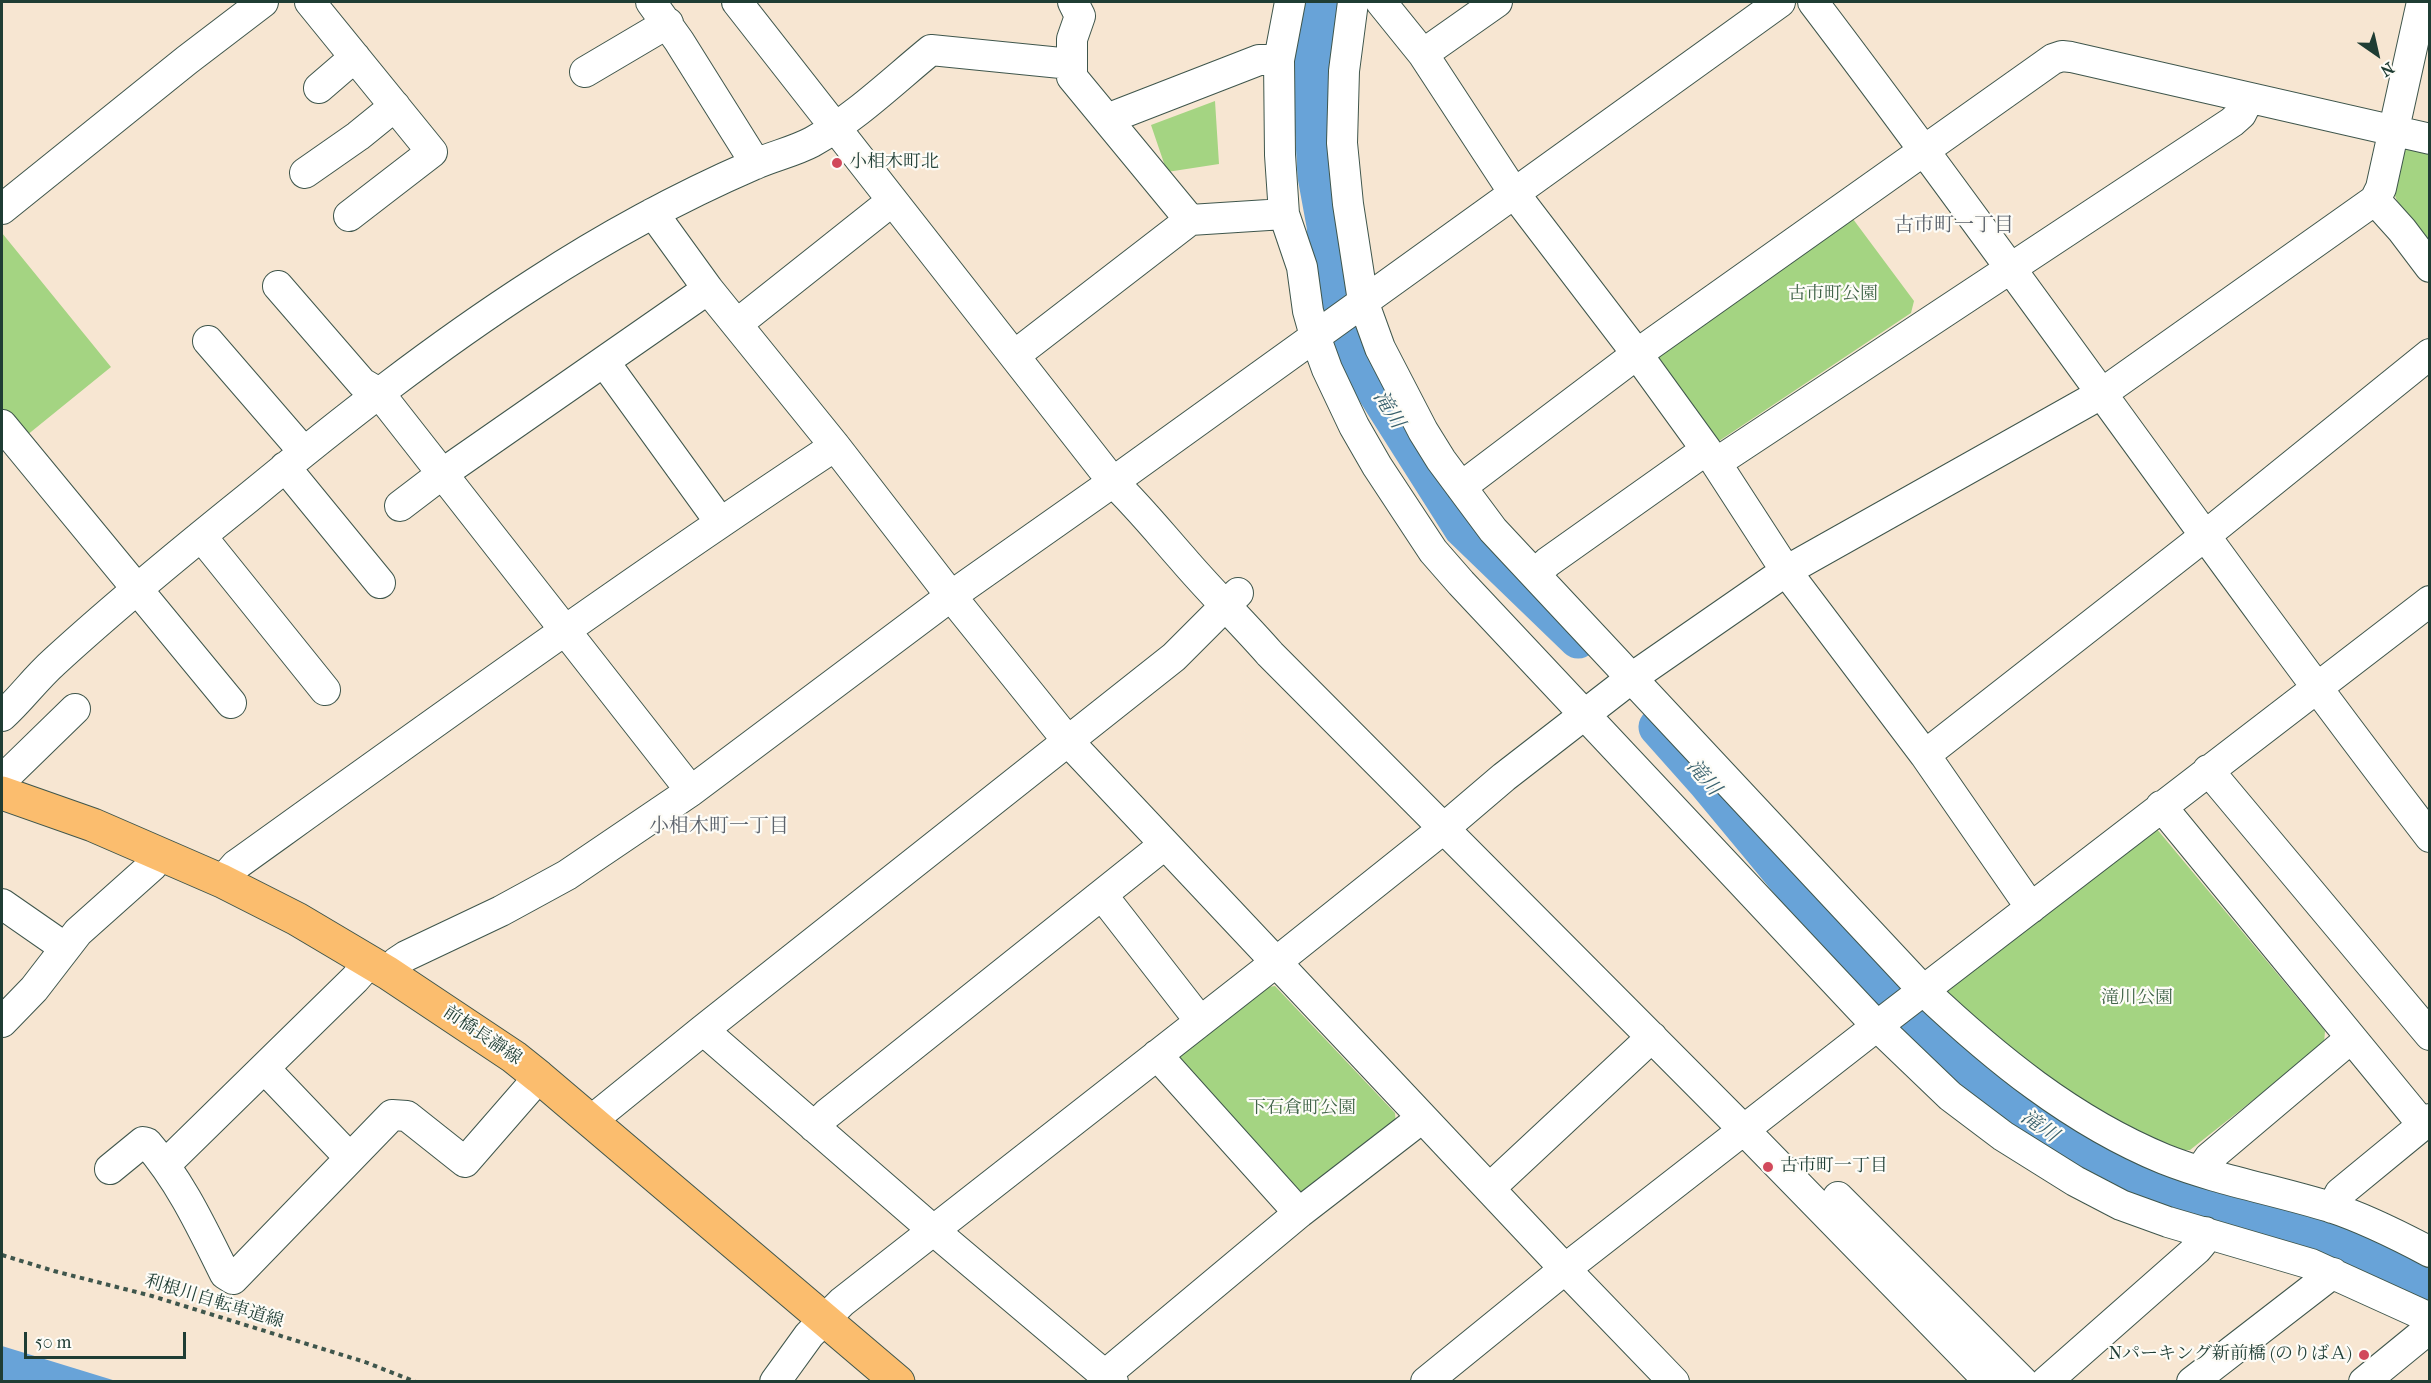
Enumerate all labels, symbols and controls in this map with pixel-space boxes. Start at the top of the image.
north arrow [2347,24,2407,84]
text: N [2377,58,2398,81]
place label: 小相木町北 [849,152,939,174]
marker: 小相木町北 [830,156,844,170]
district label: 古市町一丁目 [1894,214,2014,238]
park label: 古市町公園 [1788,284,1878,306]
water label: 滝川 [1367,387,1409,433]
water label: 滝川 [1681,755,1725,801]
district label: 小相木町一丁目 [649,815,789,839]
park label: 滝川公園 [2101,988,2173,1010]
street label: 前橋長瀞線 [439,1002,525,1070]
park label: 下石倉町公園 [1248,1098,1356,1120]
water label: 滝川 [2016,1106,2062,1148]
place label: 古市町一丁目 [1780,1156,1888,1178]
marker: 古市町一丁目 [1761,1160,1775,1174]
street label: 利根川自転車道線 [142,1271,286,1333]
scale bar [27,1320,189,1358]
text: 50 m [35,1332,71,1353]
place label: Nパーキング新前橋 (のりばＡ) [2108,1344,2352,1366]
marker: Nパーキング新前橋 (のりばＡ) [2357,1348,2371,1362]

